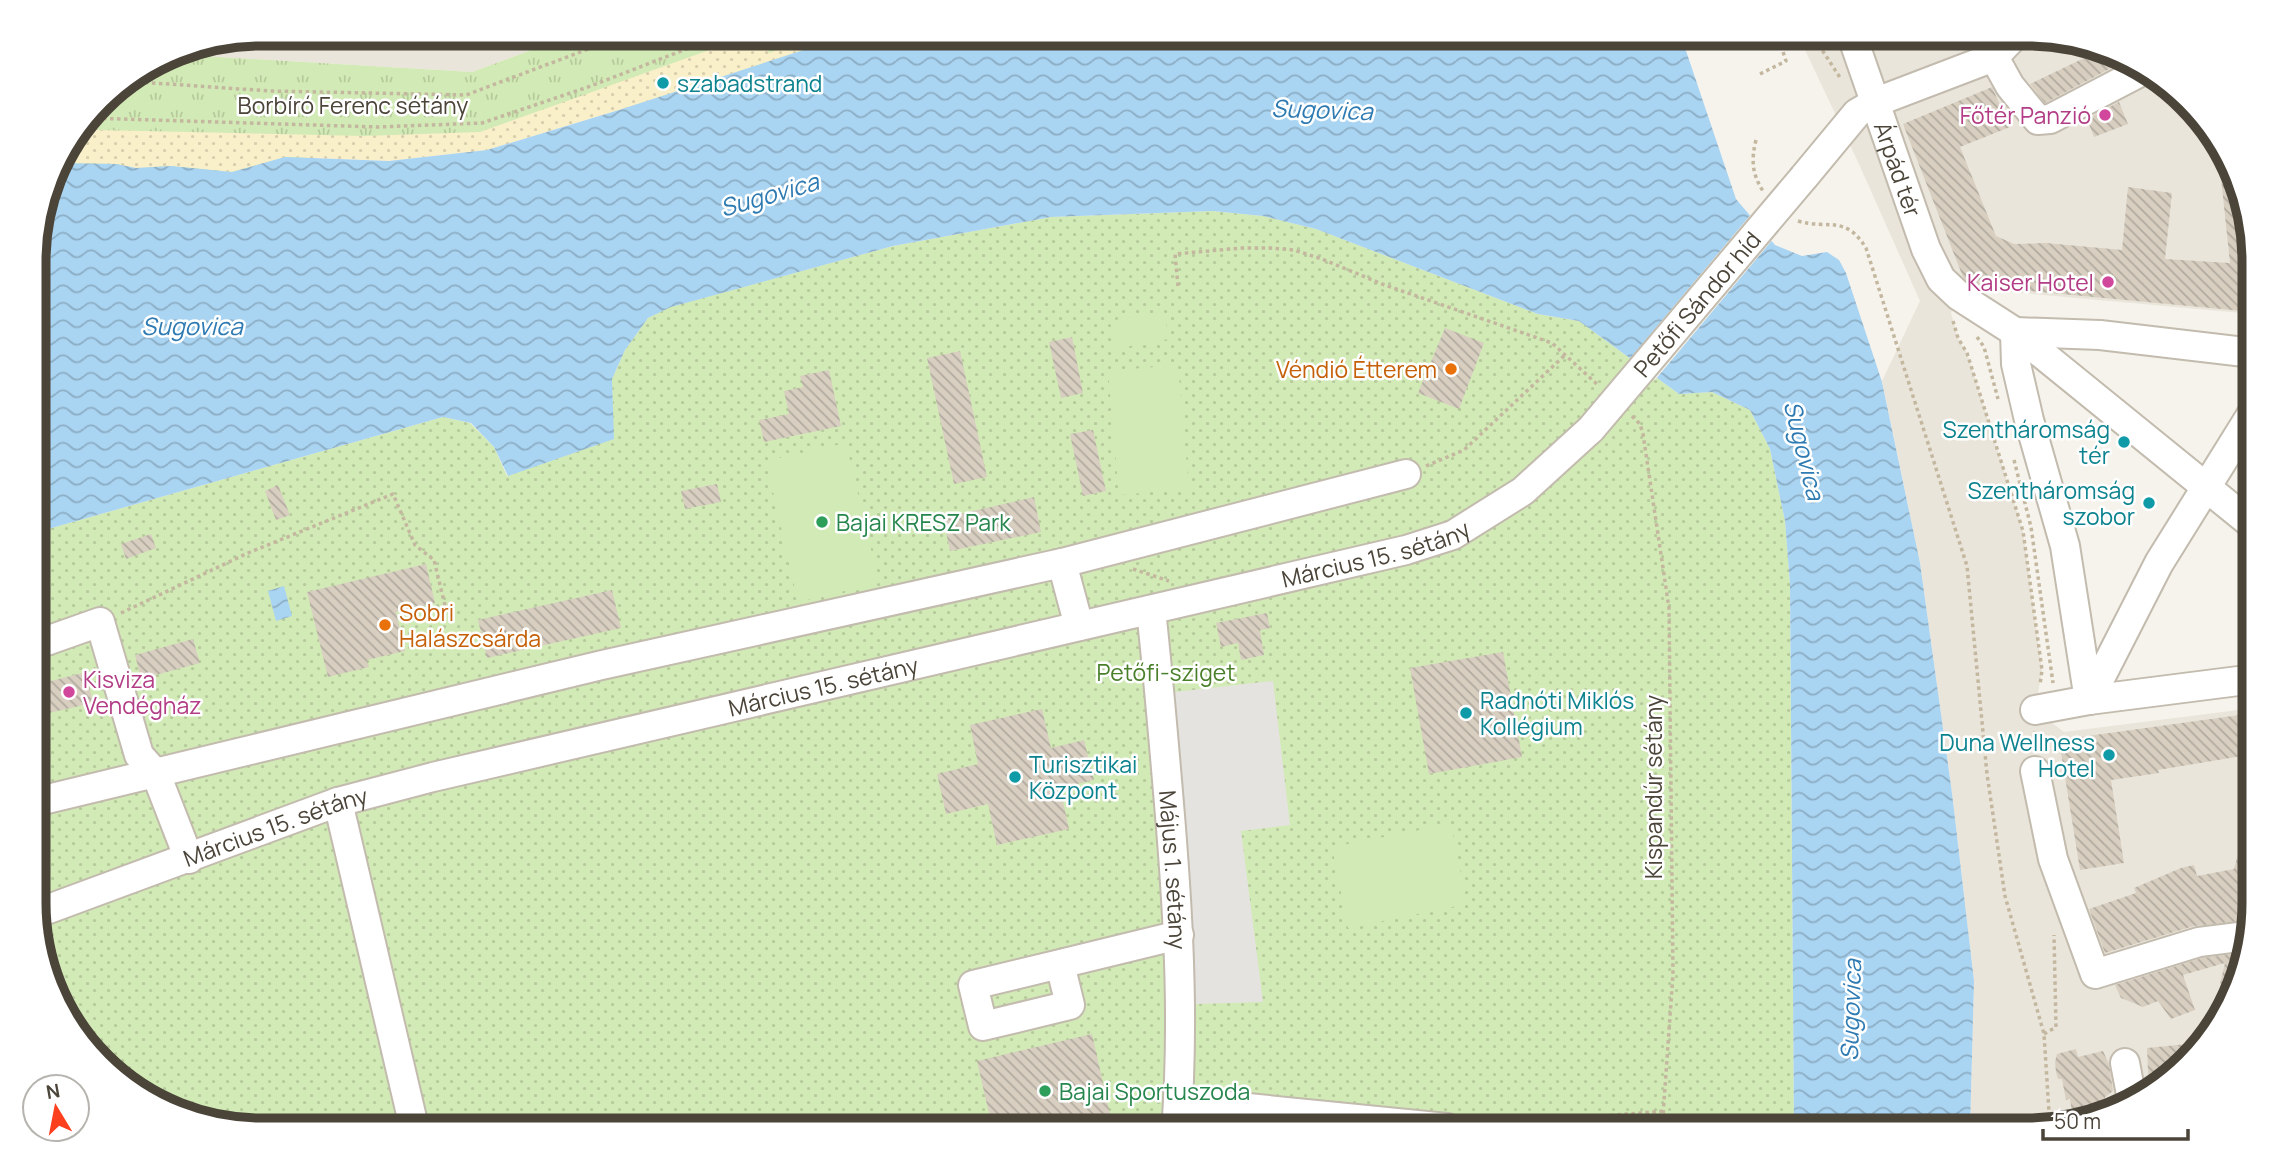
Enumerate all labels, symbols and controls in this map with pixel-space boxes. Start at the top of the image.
place label: szabadstrand [677,67,822,99]
marker: szabadstrand [655,75,671,91]
street label: Borbíró Ferenc sétány [238,89,468,121]
water label: Sugovica [1271,91,1375,127]
place label: Főtér Panzió [1960,99,2091,131]
marker: Főtér Panzió [2097,107,2113,123]
street label: Árpád tér [1867,117,1930,221]
water label: Sugovica [716,164,824,224]
street label: Petőfi Sándor híd [1626,224,1768,383]
place label: Kaiser Hotel [1967,266,2094,298]
marker: Kaiser Hotel [2100,274,2116,290]
water label: Sugovica [141,309,244,342]
place label: Véndió Étterem [1276,353,1437,385]
marker: Véndió Étterem [1443,361,1459,377]
water label: Sugovica [1777,397,1834,505]
place label: Szentháromság tér [1943,413,2110,471]
marker: Szentháromság tér [2116,434,2132,450]
place label: Szentháromság szobor [1968,474,2135,532]
marker: Szentháromság szobor [2141,495,2157,511]
place label: Bajai KRESZ Park [836,506,1011,538]
street label: Március 15. sétány [1278,512,1476,595]
marker: Bajai KRESZ Park [814,514,830,530]
place label: Sobri Halászcsárda [399,596,541,654]
marker: Sobri Halászcsárda [377,617,393,633]
street label: Március 15. sétány [725,648,921,724]
park label: Petőfi-sziget [1096,656,1236,688]
place label: Kisviza Vendégház [83,663,202,721]
marker: Kisviza Vendégház [61,684,77,700]
place label: Radnóti Miklós Kollégium [1480,684,1634,742]
street label: Kispandúr sétány [1637,695,1669,879]
marker: Radnóti Miklós Kollégium [1458,705,1474,721]
place label: Duna Wellness Hotel [1939,726,2095,784]
marker: Duna Wellness Hotel [2101,747,2117,763]
place label: Turisztikai Központ [1029,748,1137,806]
marker: Turisztikai Központ [1007,769,1023,785]
street label: Március 15. sétány [179,779,371,874]
street label: Május 1. sétány [1152,789,1195,950]
water label: Sugovica [1832,957,1868,1061]
north arrow [21,1073,91,1143]
place label: Bajai Sportuszoda [1059,1075,1250,1107]
text: N [44,1077,62,1105]
marker: Bajai Sportuszoda [1037,1083,1053,1099]
scale bar [2043,1098,2188,1142]
text: 50 m [2054,1107,2101,1135]

